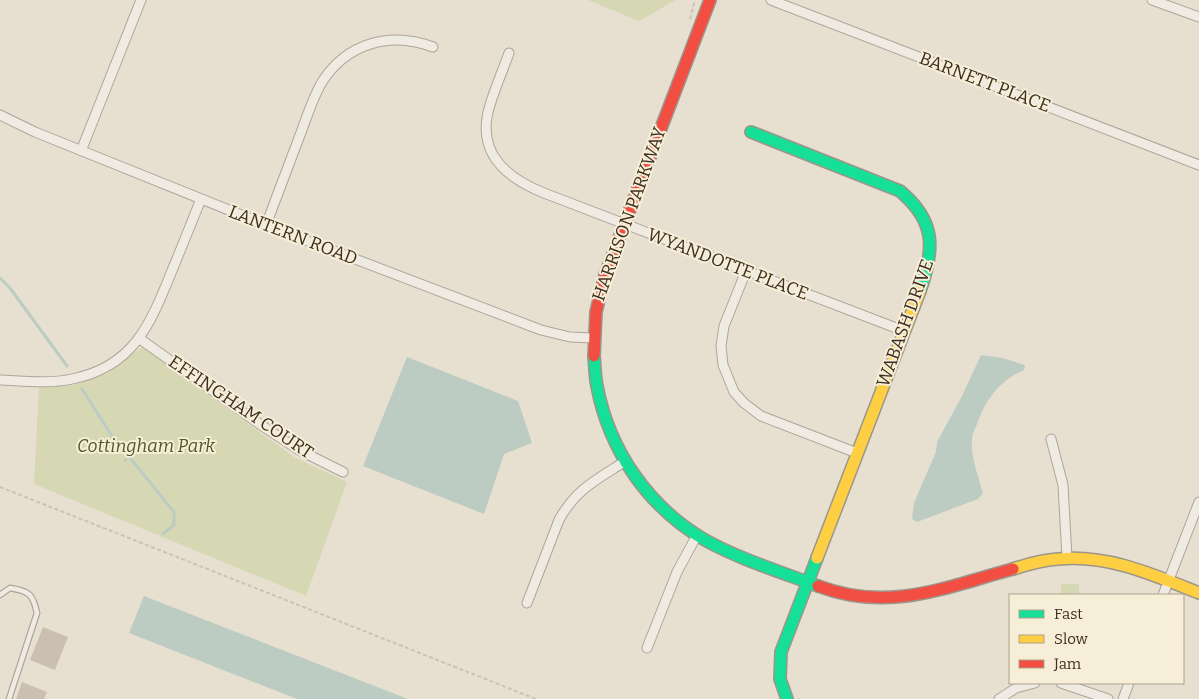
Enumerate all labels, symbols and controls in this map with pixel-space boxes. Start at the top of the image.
street label: BARNETT PLACE [916,47,1054,117]
street label: HARRISON PARKWAY [587,124,671,304]
street label: LANTERN ROAD [225,200,361,270]
street label: WYANDOTTE PLACE [644,223,812,305]
street label: WABASH DRIVE [872,256,938,390]
street label: EFFINGHAM COURT [164,350,318,464]
park label: Cottingham Park [77,435,215,457]
legend [1009,594,1184,684]
text: Fast [1054,605,1083,623]
text: Slow [1054,630,1089,648]
text: Jam [1053,655,1082,673]

